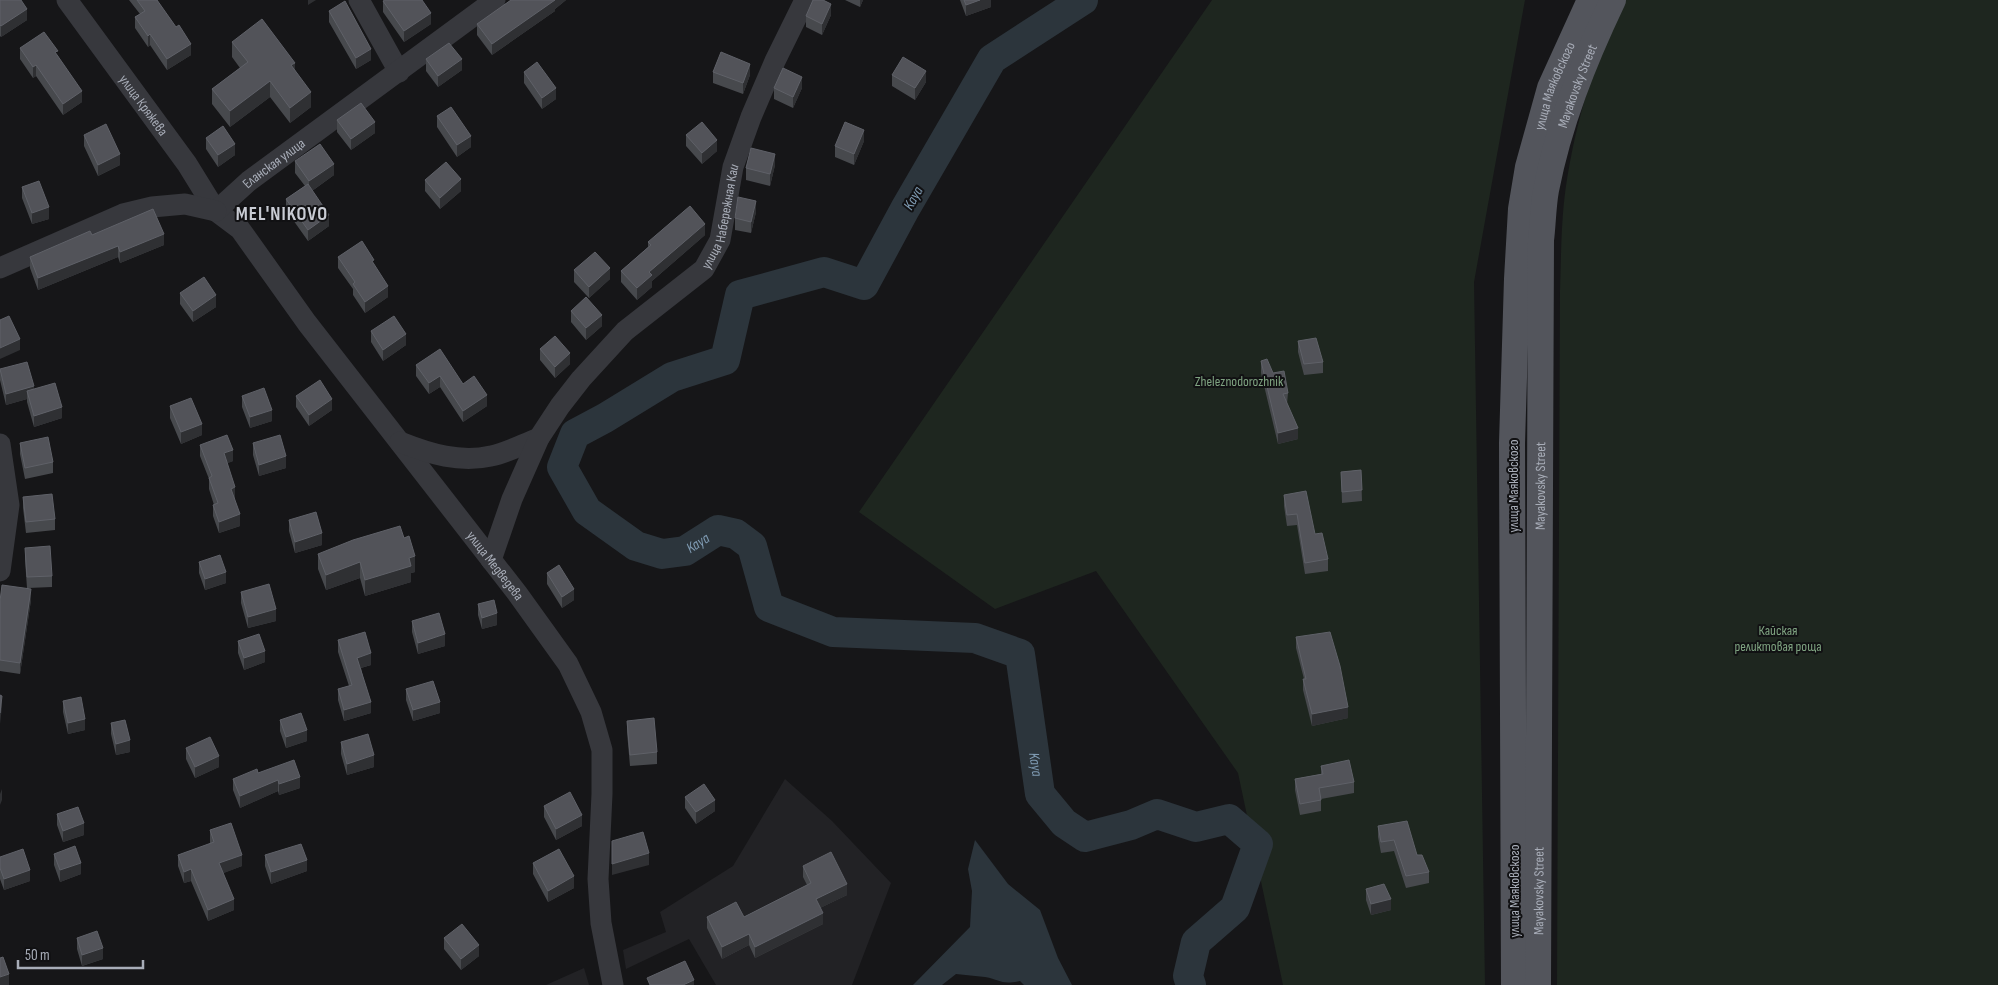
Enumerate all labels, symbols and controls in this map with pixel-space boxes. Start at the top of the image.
street label: улица Маяковского [1531,39,1579,132]
street label: Mayakovsky Street [1554,42,1601,130]
street label: улица Кряжева [115,71,171,139]
street label: Еланская улица [239,135,308,192]
street label: улица Набережная Каи [698,161,743,272]
water label: Kaya [899,183,928,213]
district label: MEL'NIKOVO [236,203,328,226]
park label: Zheleznodorozhnik [1195,373,1284,390]
street label: улица Маяковского [1505,439,1522,533]
street label: Mayakovsky Street [1532,442,1549,530]
street label: улица Медведева [463,528,527,604]
water label: Kaya [683,529,713,558]
park label: Кайская реликтовая роща [1734,622,1822,655]
water label: Kaya [1024,751,1046,778]
street label: улица Маяковского [1506,844,1523,938]
street label: Mayakovsky Street [1530,847,1548,935]
scale bar [18,938,142,970]
text: 50 m [25,946,50,965]

